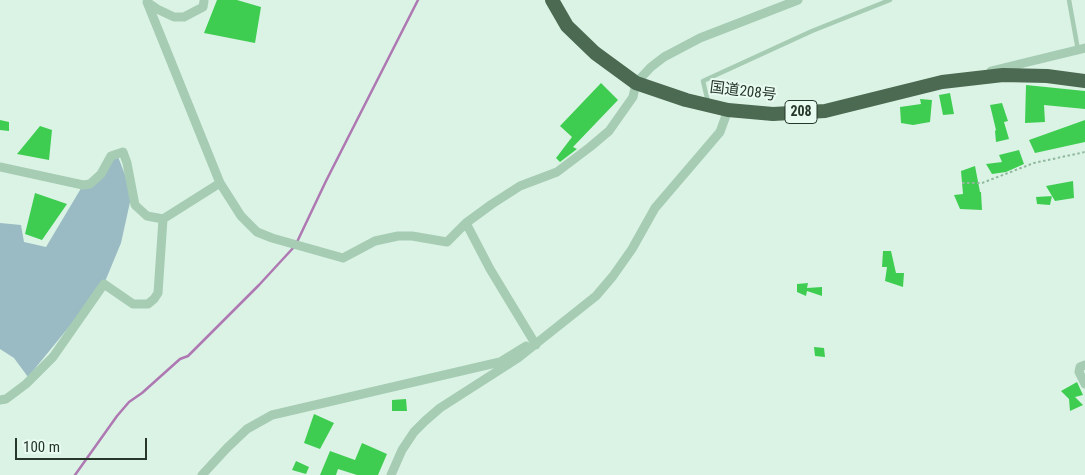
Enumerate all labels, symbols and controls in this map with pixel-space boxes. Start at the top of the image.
street label: 国道208号 [709,79,777,105]
road number: 208 [785,100,817,124]
scale bar [18,428,150,460]
text: 100 m [23,438,60,456]

